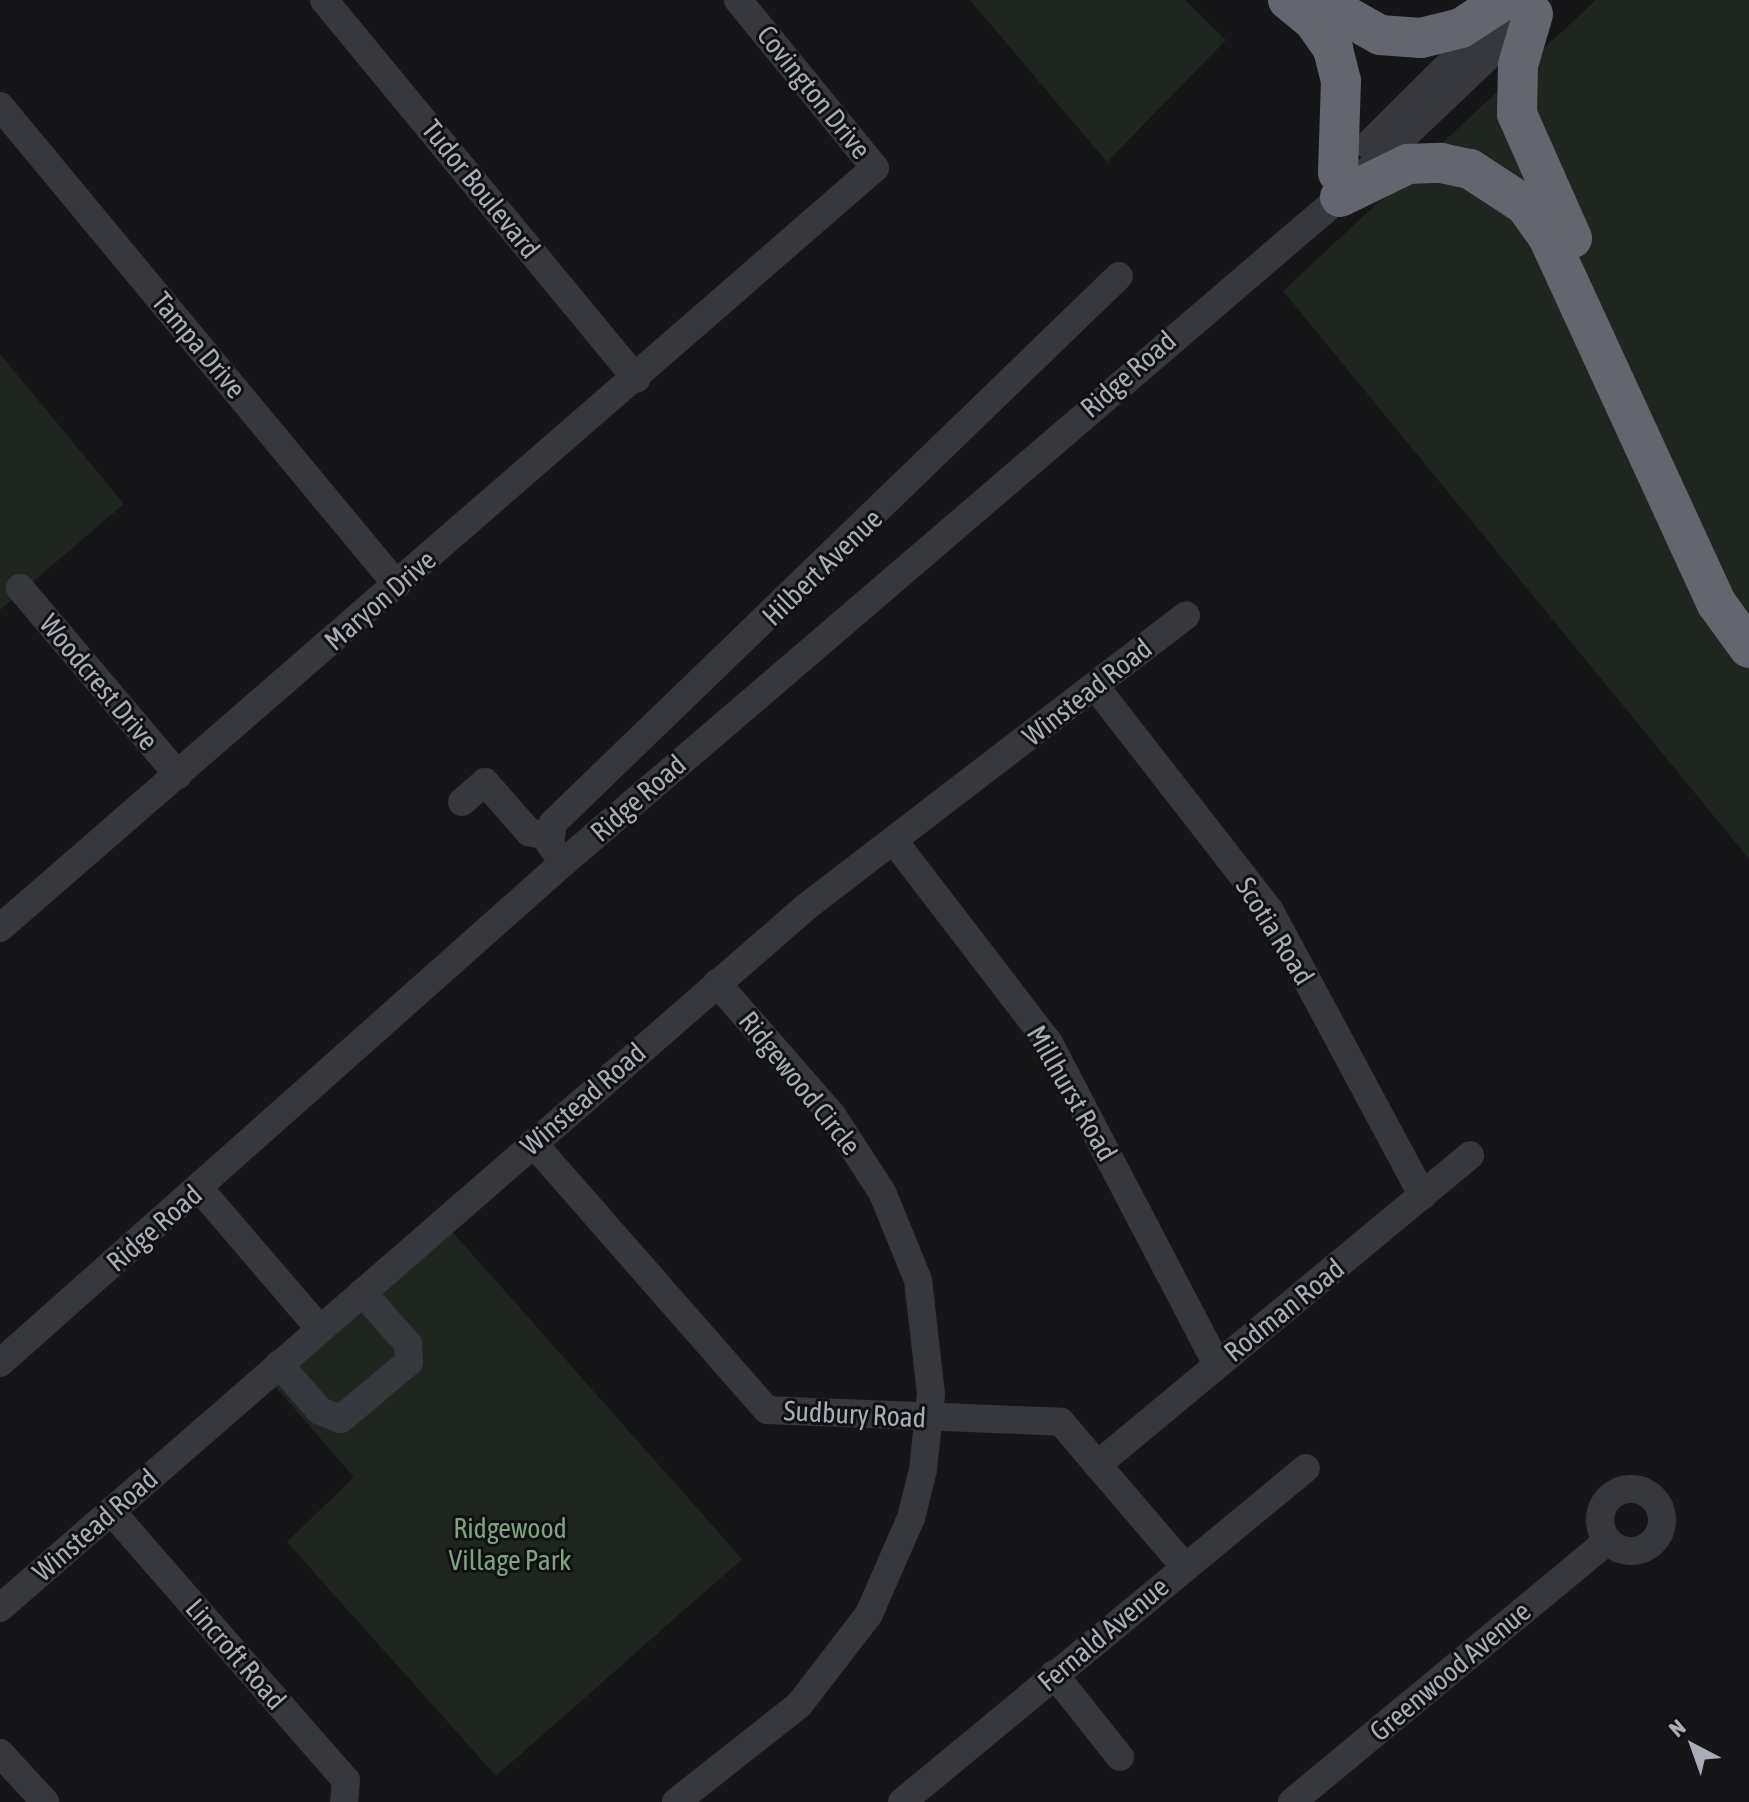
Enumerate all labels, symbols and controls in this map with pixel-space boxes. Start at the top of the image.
street label: Covington Drive [750,19,878,165]
street label: Tudor Boulevard [415,113,547,265]
street label: Tampa Drive [145,285,253,405]
street label: Ridge Road [1074,324,1182,424]
street label: Hilbert Avenue [755,502,889,632]
street label: Maryon Drive [318,543,442,657]
street label: Woodcrest Drive [33,607,165,757]
street label: Winstead Road [1016,631,1158,753]
street label: Ridge Road [584,748,692,848]
street label: Scotia Road [1229,871,1321,991]
street label: Ridgewood Circle [732,1004,868,1162]
street label: Millhurst Road [1020,1019,1124,1167]
street label: Winstead Road [514,1036,652,1162]
street label: Ridge Road [100,1178,208,1278]
street label: Rodman Road [1217,1251,1351,1369]
street label: Sudbury Road [783,1393,927,1435]
street label: Winstead Road [26,1462,164,1588]
park label: Ridgewood Village Park [449,1511,571,1577]
street label: Fernald Avenue [1031,1570,1175,1698]
street label: Lincroft Road [179,1592,293,1716]
street label: Greenwood Avenue [1363,1594,1537,1748]
north arrow [1653,1706,1733,1786]
text: N [1664,1714,1691,1742]

